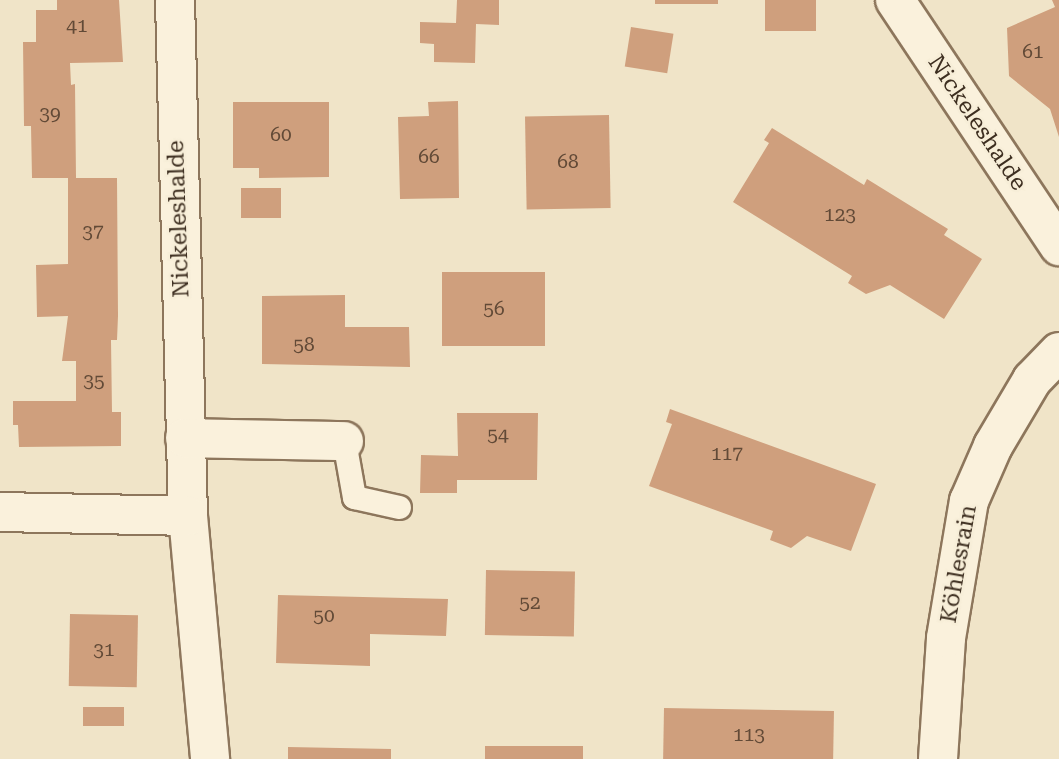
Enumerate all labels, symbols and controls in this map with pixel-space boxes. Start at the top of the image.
house number: 41 [66,15,88,37]
house number: 61 [1022,41,1044,63]
street label: Nickeleshalde [922,50,1032,196]
house number: 39 [39,103,61,125]
house number: 60 [270,124,292,146]
street label: Nickeleshalde [162,140,196,298]
house number: 66 [418,146,440,168]
house number: 68 [557,151,579,173]
house number: 123 [824,204,856,226]
house number: 37 [82,221,104,243]
house number: 56 [483,298,505,320]
house number: 58 [293,334,315,356]
house number: 35 [83,370,105,392]
house number: 54 [487,424,509,446]
house number: 117 [711,443,743,465]
street label: Köhlesrain [935,503,983,625]
house number: 52 [519,592,541,614]
house number: 50 [313,605,335,627]
house number: 31 [93,639,115,661]
house number: 113 [733,724,765,746]

